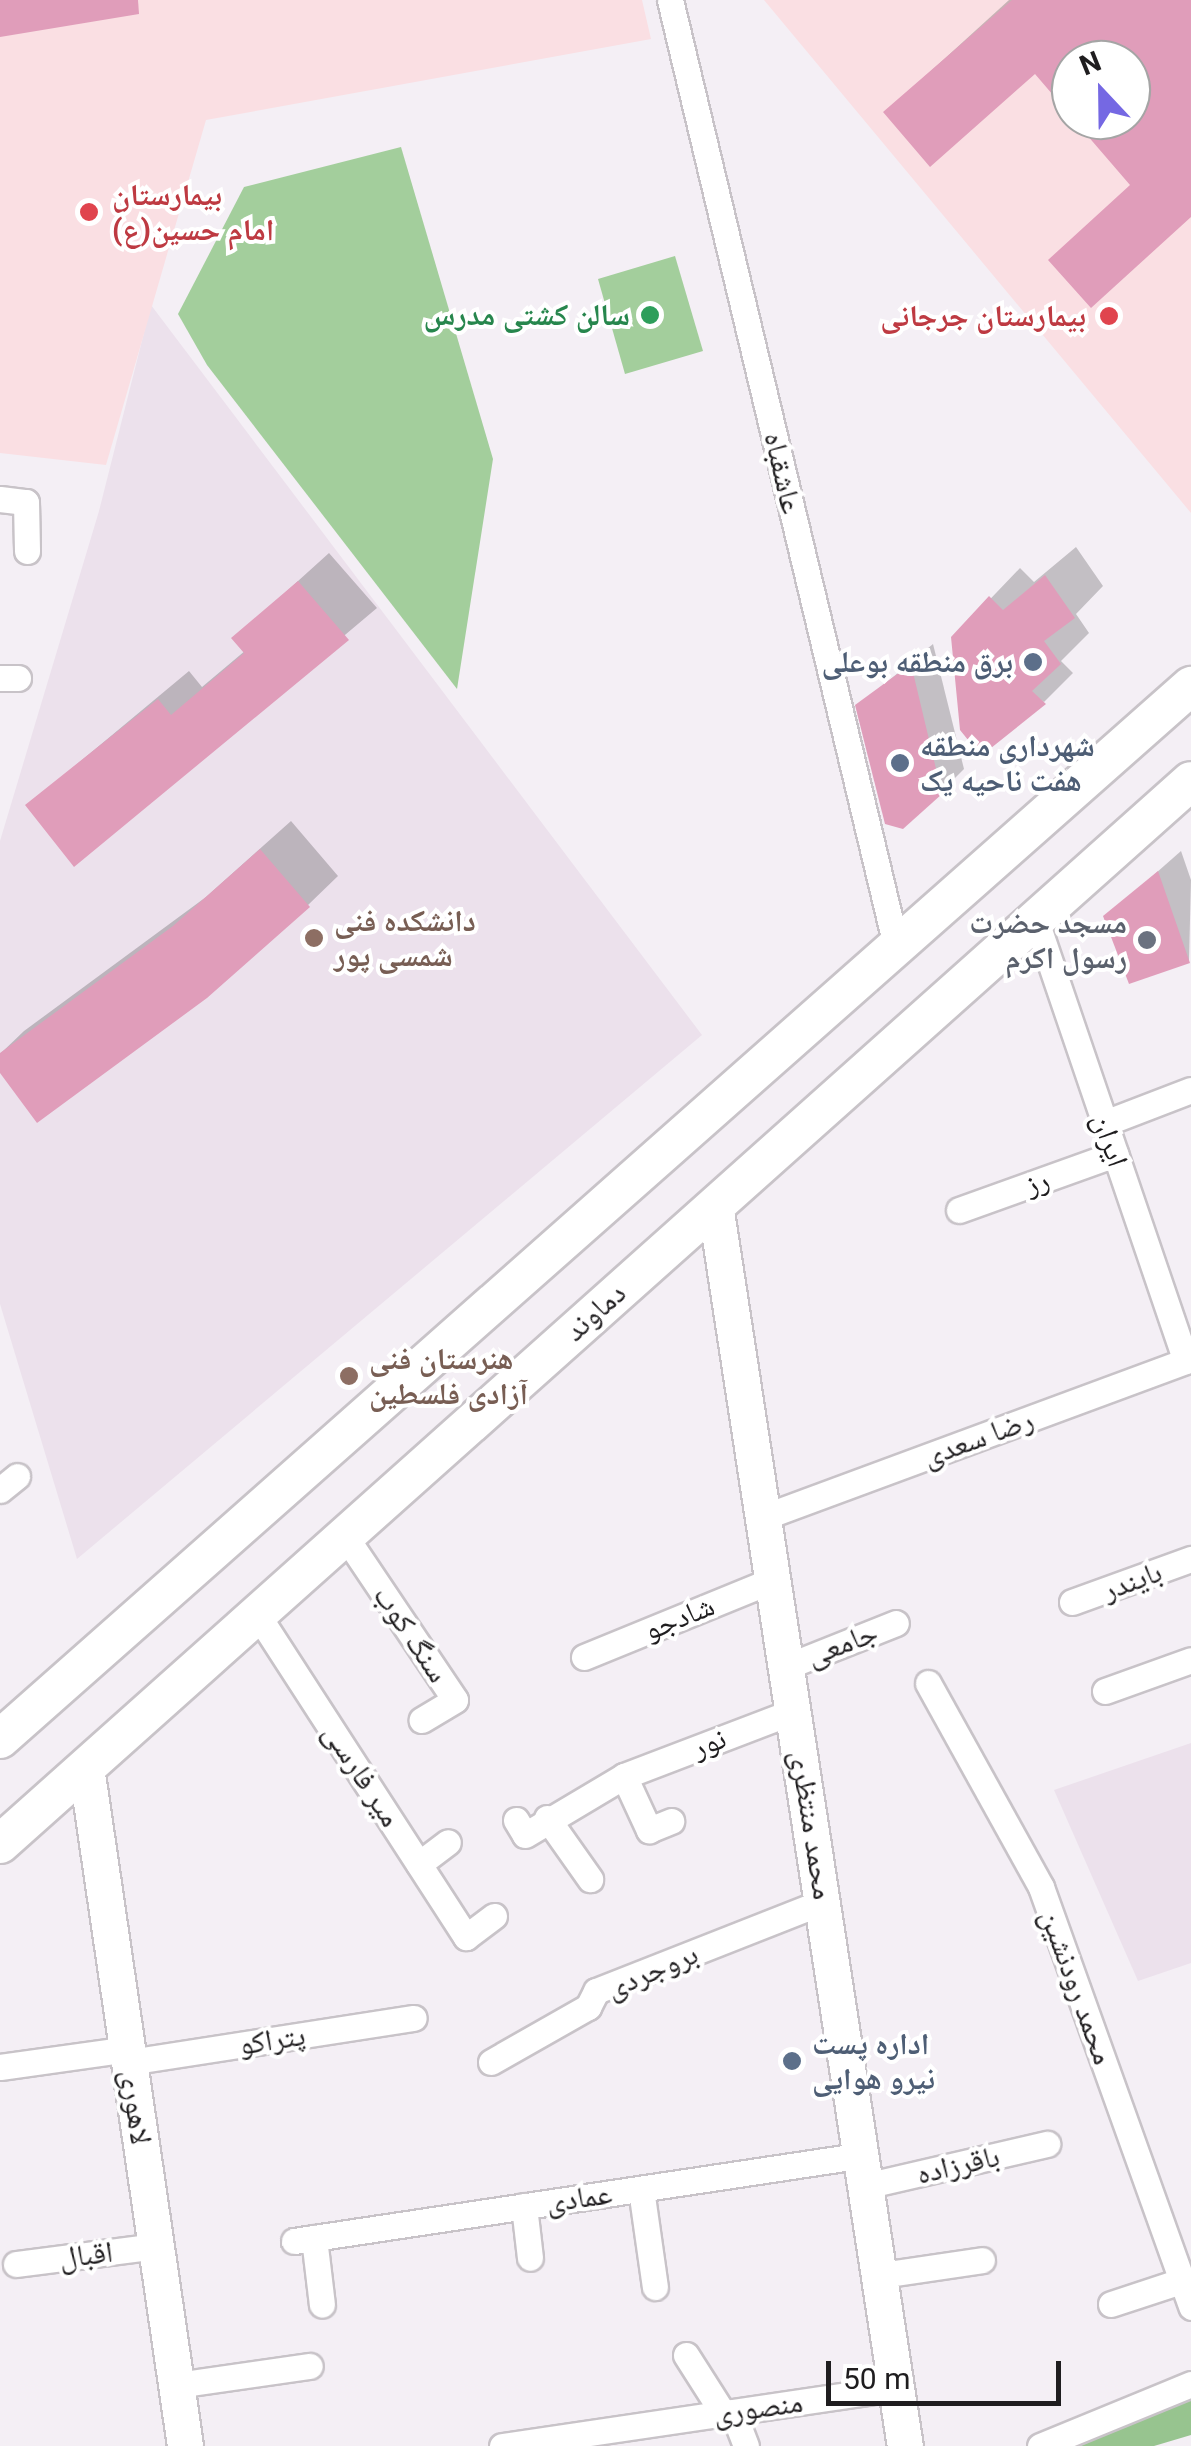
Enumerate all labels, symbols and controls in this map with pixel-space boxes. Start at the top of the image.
north arrow [1051,40,1151,140]
text: N [1075,45,1106,83]
place label: بیمارستان امام حسین(ع) [112,177,274,248]
marker: بیمارستان امام حسین(ع) [76,199,102,225]
place label: سالن کشتی مدرس [423,297,630,333]
place label: بیمارستان جرجانی [880,298,1086,334]
marker: بیمارستان جرجانی [1096,303,1122,329]
marker: سالن کشتی مدرس [639,304,661,326]
street label: عاشقباه [756,429,810,517]
place label: برق منطقه بوعلی [822,644,1013,680]
marker: برق منطقه بوعلی [1022,651,1044,673]
place label: شهرداری منطقه هفت ناحیه یک [920,728,1095,798]
marker: شهرداری منطقه هفت ناحیه یک [889,752,911,774]
place label: دانشکده فنی شمسی پور [334,903,476,974]
place label: مسجد حضرت رسول اکرم [969,905,1127,976]
marker: دانشکده فنی شمسی پور [303,927,325,949]
marker: مسجد حضرت رسول اکرم [1136,929,1158,951]
street label: ایران [1084,1108,1136,1172]
street label: رز [1020,1161,1054,1203]
street label: دماوند [557,1275,633,1349]
place label: هنرستان فنی آزادی فلسطین [369,1341,528,1412]
marker: هنرستان فنی آزادی فلسطین [338,1365,360,1387]
street label: رضا سعدی [918,1401,1038,1475]
street label: بایندر [1097,1554,1167,1608]
street label: سنگ کوب [366,1579,456,1689]
street label: شادجو [638,1588,720,1648]
street label: جامعی [801,1614,883,1674]
street label: میر فارسی [315,1716,409,1834]
street label: نور [687,1720,731,1766]
street label: محمد منتظری [782,1748,842,1902]
street label: محمد رودنشین [1032,1905,1122,2069]
street label: بروجردی [601,1936,703,2006]
street label: پتراکو [236,2017,308,2063]
place label: اداره پست نیرو هوایی [812,2026,935,2096]
marker: اداره پست نیرو هوایی [781,2050,803,2072]
street label: لاهوری [113,2067,159,2147]
street label: باقرزاده [913,2138,1003,2192]
street label: عمادی [544,2176,614,2220]
street label: اقبال [57,2234,115,2276]
scale bar [831,2341,1066,2403]
text: 50 m [843,2361,910,2396]
street label: منصوری [711,2384,805,2432]

